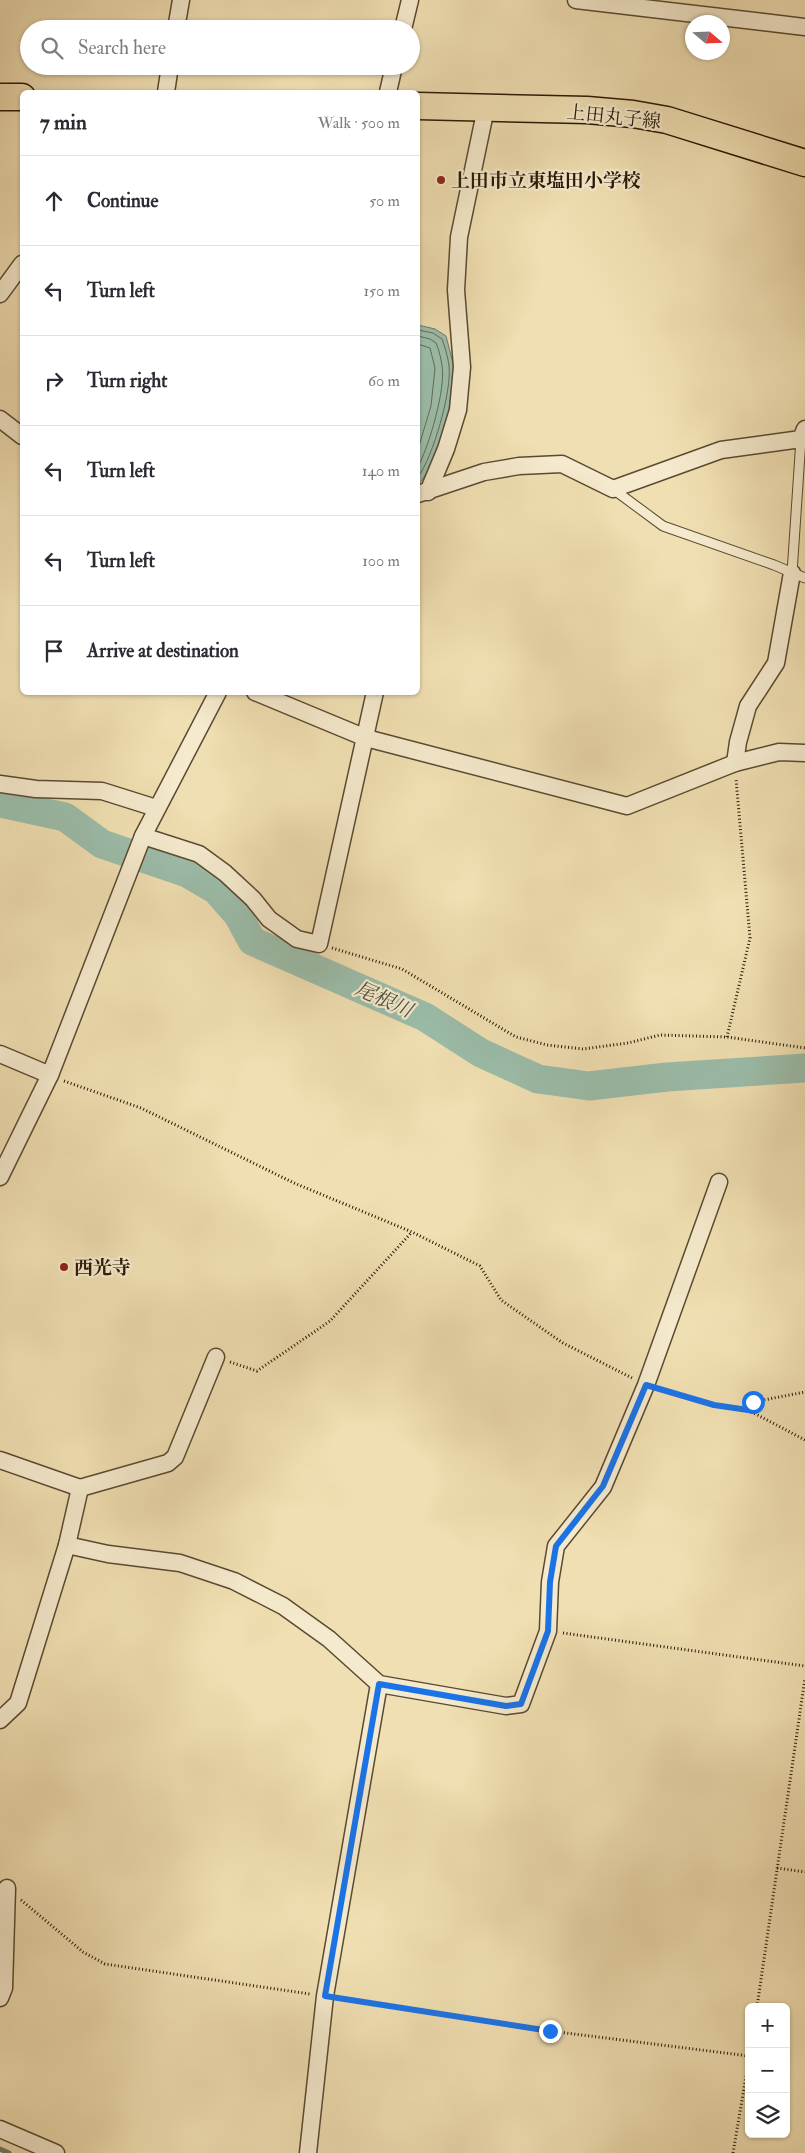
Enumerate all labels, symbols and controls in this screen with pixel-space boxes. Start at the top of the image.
north arrow [685,15,730,60]
search box [20,20,420,75]
icon: search [38,34,66,62]
text: Search here [78,36,166,60]
street label: 上田丸子線 [565,100,662,134]
text: 7 min [40,109,87,136]
text: Walk · 500 m [318,113,400,133]
place label: 上田市立東塩田小学校 [451,169,641,193]
marker: 上田市立東塩田小学校 [435,174,447,186]
icon: ahead [40,187,68,215]
text: Continue [87,189,158,213]
text: 50 m [369,191,400,211]
icon: left [40,277,68,305]
text: Turn left [87,279,155,303]
text: 150 m [363,281,400,301]
icon: right [40,367,68,395]
text: Turn right [87,369,167,393]
text: 60 m [368,371,400,391]
icon: left [40,457,68,485]
text: Turn left [87,459,155,483]
text: 140 m [362,461,400,481]
icon: left [40,547,68,575]
text: Turn left [87,549,155,573]
text: 100 m [362,551,400,571]
icon: arrive [40,637,68,665]
text: Arrive at destination [87,639,239,663]
water label: 尾根川 [351,976,418,1024]
place label: 西光寺 [74,1256,131,1280]
marker: 西光寺 [58,1261,70,1273]
route start [742,1391,765,1414]
map controls [745,2003,790,2138]
button: + [745,2003,790,2048]
route end [539,2020,562,2043]
button: − [745,2048,790,2093]
button: layers [745,2093,790,2138]

